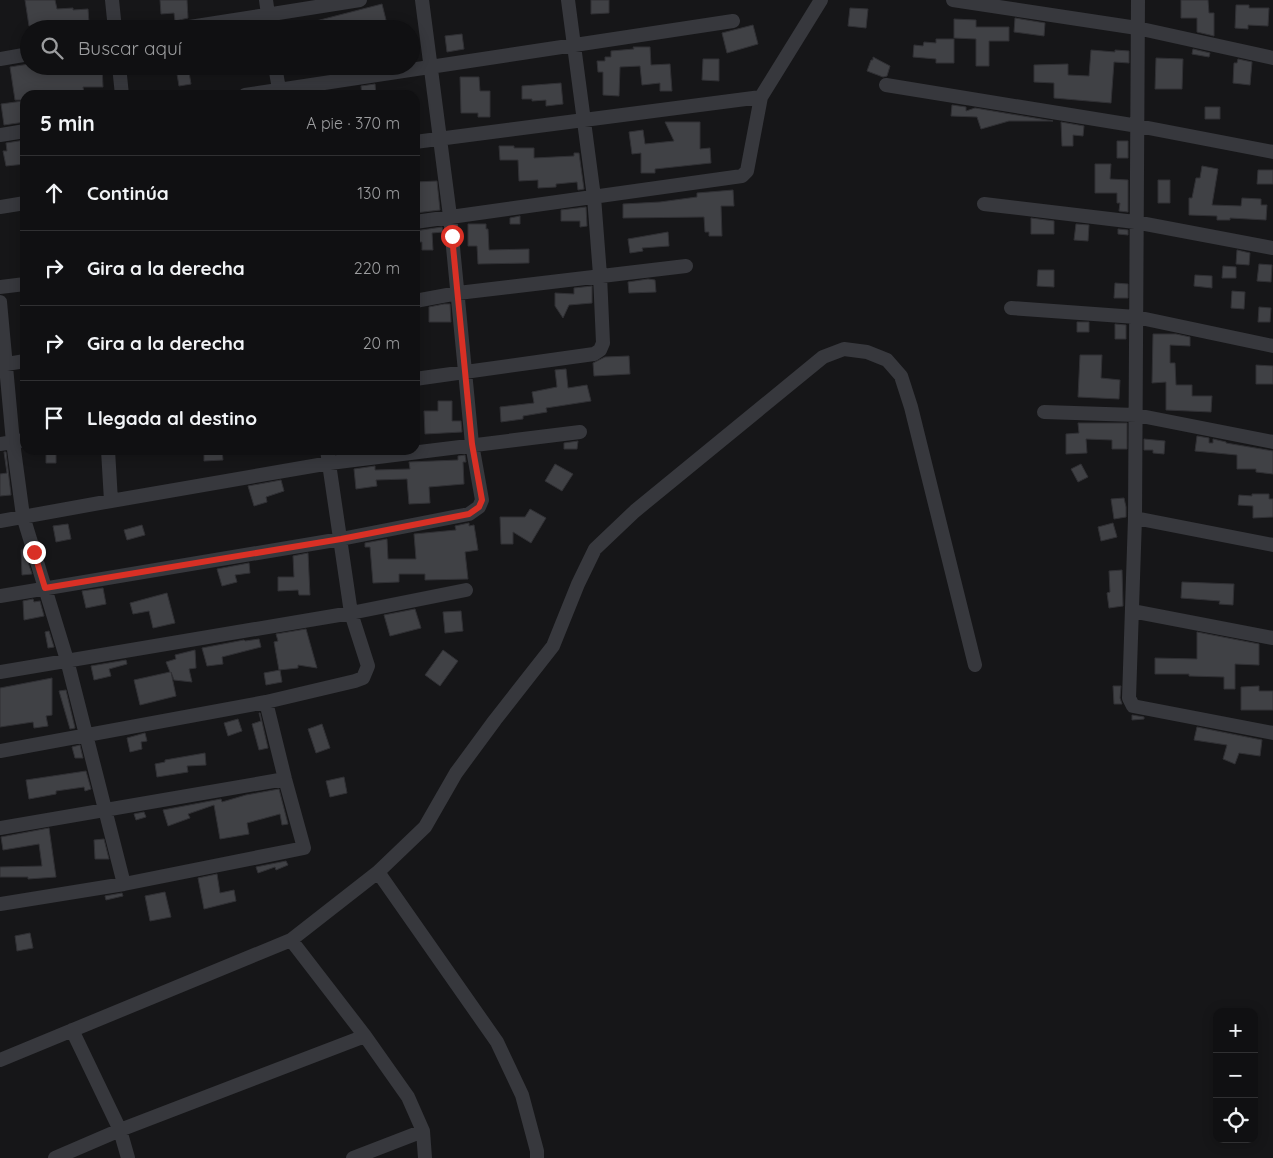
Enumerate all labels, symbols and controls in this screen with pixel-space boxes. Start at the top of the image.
search box [20,20,420,75]
icon: search [38,34,66,62]
text: Buscar aquí [78,36,182,60]
text: 5 min [40,110,95,136]
text: A pie · 370 m [306,113,400,133]
icon: ahead [40,179,68,207]
text: Continúa [87,181,169,205]
text: 130 m [357,183,400,203]
route start [441,225,464,248]
icon: right [40,254,68,282]
text: Gira a la derecha [87,256,245,280]
text: 220 m [354,258,400,278]
icon: right [40,329,68,357]
text: Gira a la derecha [87,331,245,355]
text: 20 m [363,333,400,353]
icon: arrive [40,404,68,432]
text: Llegada al destino [87,406,257,430]
route end [23,541,46,564]
map controls [1213,1008,1258,1143]
button: + [1213,1008,1258,1053]
button: − [1213,1053,1258,1098]
button: locate [1213,1098,1258,1143]

